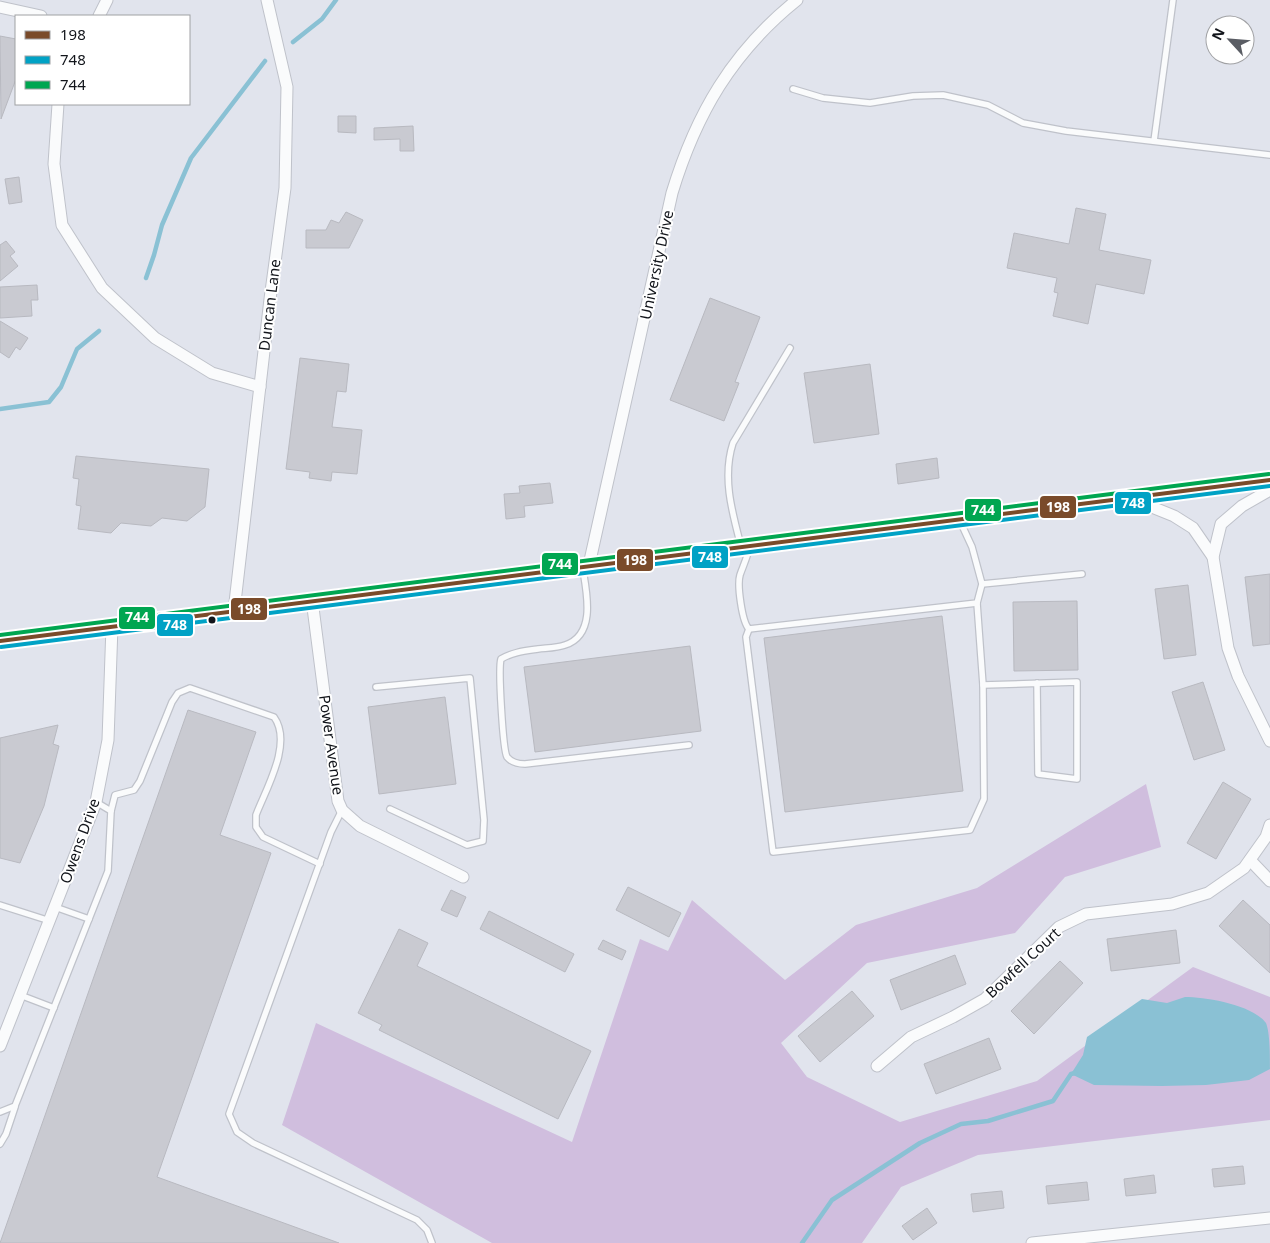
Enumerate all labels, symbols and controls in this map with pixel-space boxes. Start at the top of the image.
legend [15,15,190,105]
north arrow [1205,15,1255,65]
text: 198 [60,24,86,44]
text: N [1207,25,1229,43]
text: 748 [60,49,86,69]
text: 744 [60,74,86,94]
street label: University Drive [635,208,677,321]
street label: Duncan Lane [253,258,285,352]
line badge: 748 [1114,491,1152,515]
text: 748 [1121,493,1145,512]
line badge: 198 [1039,495,1077,519]
text: 198 [1046,497,1070,516]
line badge: 744 [964,498,1002,522]
text: 744 [971,500,995,519]
line badge: 748 [691,545,729,569]
text: 748 [698,547,722,566]
line badge: 198 [616,548,654,572]
text: 198 [623,550,647,569]
line badge: 744 [541,552,579,576]
text: 744 [548,554,572,573]
line badge: 198 [230,597,268,621]
text: 198 [237,599,261,618]
line badge: 744 [118,606,156,630]
text: 744 [125,607,149,626]
line badge: 748 [156,613,194,637]
text: 748 [163,615,187,634]
unlabelled marker [207,615,217,625]
street label: Power Avenue [315,694,349,796]
street label: Owens Drive [54,795,104,886]
street label: Bowfell Court [981,922,1064,1002]

